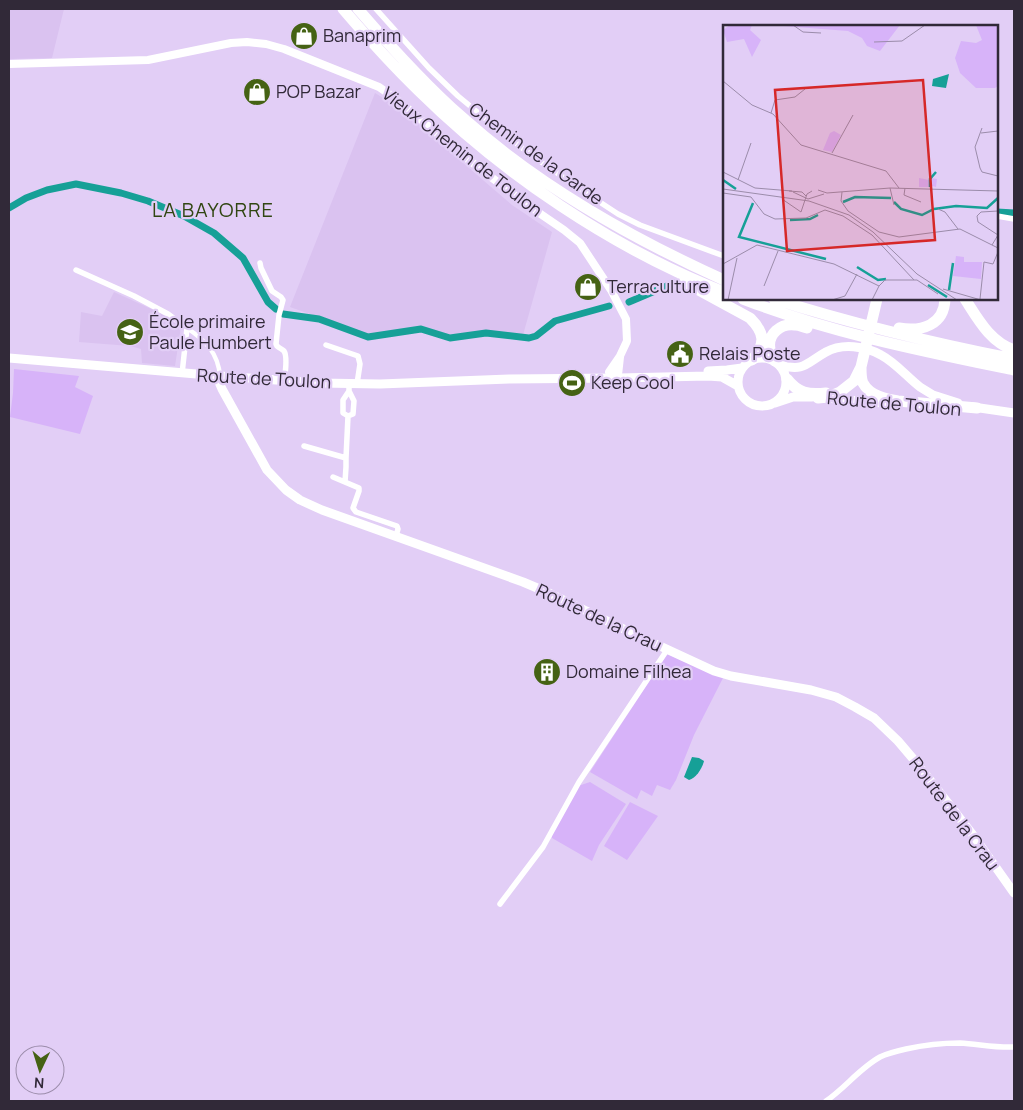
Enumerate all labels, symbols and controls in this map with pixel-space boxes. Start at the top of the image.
shop icon: Banaprim [289,21,319,51]
place label: Banaprim [323,23,401,47]
inset map [723,25,998,300]
shop icon: POP Bazar [242,77,272,107]
place label: POP Bazar [276,79,361,103]
street label: Vieux Chemin de Toulon [377,81,548,221]
street label: Chemin de la Garde [465,96,609,210]
district label: LA BAYORRE [152,196,274,223]
shop icon: Terraculture [573,272,603,302]
place label: Terraculture [607,274,709,298]
place label: École primaire Paule Humbert [149,309,272,354]
school or university icon: École primaire Paule Humbert [115,317,145,347]
public building icon: Relais Poste [665,339,695,369]
place label: Relais Poste [699,341,801,365]
street label: Route de Toulon [196,362,332,394]
sports icon: Keep Cool [557,368,587,398]
place label: Keep Cool [591,370,674,394]
street label: Route de Toulon [826,385,962,421]
street label: Route de la Crau [533,577,666,657]
building icon: Domaine Filhea [532,657,562,687]
place label: Domaine Filhea [566,659,691,683]
street label: Route de la Crau [904,752,1005,875]
north arrow [15,1045,65,1095]
text: N [33,1074,45,1093]

